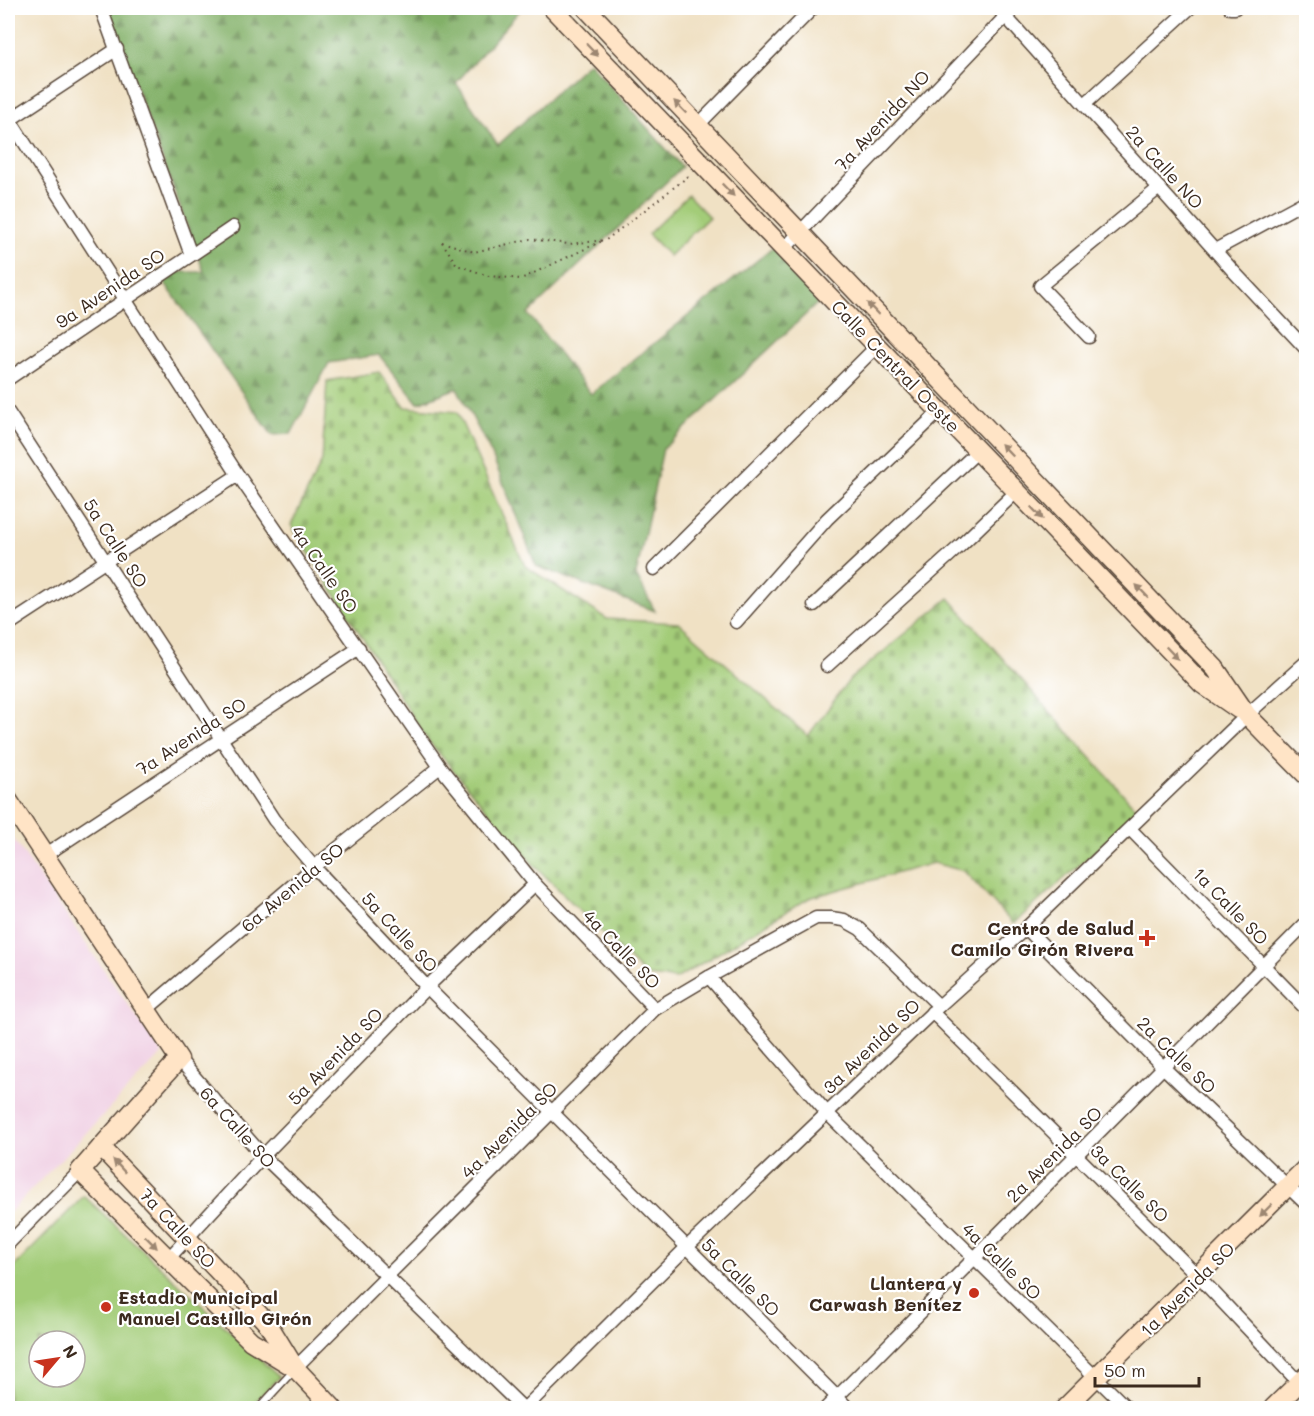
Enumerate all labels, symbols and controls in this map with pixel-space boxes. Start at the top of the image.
one-way arrow [585,42,599,56]
street label: 7a Avenida NO [829,64,935,176]
one-way arrow [673,99,687,114]
street label: 2a Calle NO [1121,120,1209,214]
one-way arrow [720,183,734,197]
street label: 9a Avenida SO [51,242,169,334]
street label: Calle Central Oeste [826,294,966,438]
one-way arrow [866,302,880,316]
one-way arrow [1000,442,1014,457]
street label: 5a Calle SO [78,494,154,592]
one-way arrow [1030,505,1044,519]
street label: 4a Calle SO [286,520,364,618]
one-way arrow [1135,584,1149,598]
one-way arrow [1165,646,1179,660]
street label: 7a Avenida SO [131,691,251,781]
street label: 6a Avenida SO [235,837,349,937]
street label: 1a Calle SO [1188,862,1274,950]
street label: 5a Calle SO [356,887,444,977]
street label: 4a Calle SO [578,904,666,994]
place label: Centro de Salud Camilo Girón Rivera [950,916,1134,961]
marker: Centro de Salud Camilo Girón Rivera [1138,929,1156,947]
street label: 3a Avenida SO [817,993,925,1099]
street label: 5a Avenida SO [282,1002,388,1110]
street label: 2a Calle SO [1132,1011,1222,1099]
street label: 4a Avenida SO [456,1077,562,1183]
street label: 6a Calle SO [195,1081,281,1173]
street label: 2a Avenida SO [1001,1101,1107,1207]
street label: 3a Calle SO [1085,1138,1175,1228]
one-way arrow [112,1159,126,1174]
street label: 7a Calle SO [135,1183,221,1273]
one-way arrow [1258,1203,1273,1217]
street label: 4a Calle SO [957,1217,1047,1305]
street label: 5a Calle SO [696,1232,786,1322]
one-way arrow [144,1234,158,1249]
street label: 1a Avenida SO [1134,1236,1240,1342]
place label: Llantera y Carwash Benítez [809,1271,962,1316]
place label: Estadio Municipal Manuel Castillo Girón [118,1285,312,1330]
marker: Llantera y Carwash Benítez [967,1286,981,1300]
marker: Estadio Municipal Manuel Castillo Girón [99,1300,113,1314]
north arrow [27,1329,87,1389]
text: N [58,1341,83,1362]
scale bar [1095,1350,1198,1388]
text: 50 m [1104,1358,1146,1382]

